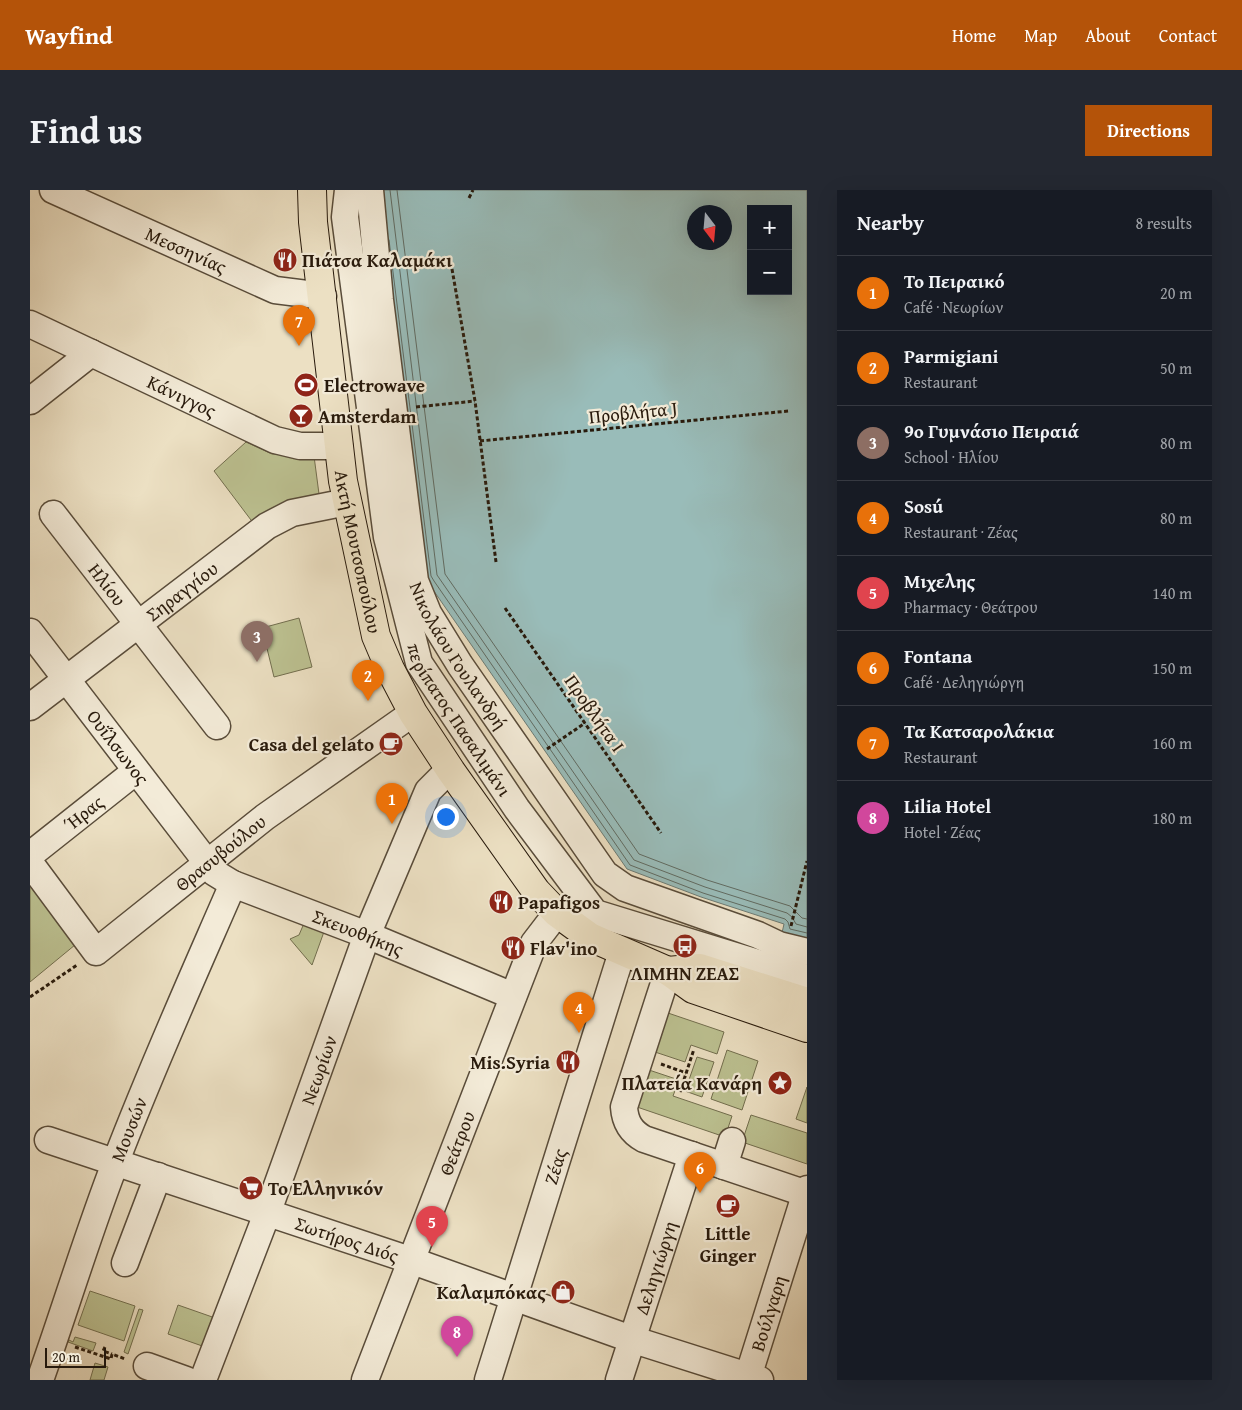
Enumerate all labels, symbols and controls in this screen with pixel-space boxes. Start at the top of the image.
text: Wayfind [25,18,113,53]
text: Home [952,22,996,49]
text: Map [1024,22,1057,49]
text: About [1085,22,1131,49]
text: Contact [1159,22,1217,49]
text: Find us [30,105,143,156]
button: Directions [1085,105,1212,156]
north arrow [687,205,732,250]
map controls [747,205,792,295]
button: + [747,205,792,250]
text: Nearby [857,207,924,238]
text: 8 results [1135,211,1192,235]
street label: Μεσσηνίας [141,219,231,280]
place label: Πιάτσα Καλαμάκι [302,246,453,274]
restaurant icon: Πιάτσα Καλαμάκι [272,247,298,273]
button: − [747,250,792,295]
text: Το Πειραικό [904,267,1005,295]
text: 1 [869,281,877,305]
text: 20 m [1160,281,1192,305]
text: Café · Νεωρίων [904,295,1004,319]
pin: 7 [283,305,315,346]
text: Parmigiani [904,342,998,370]
text: 2 [869,356,877,380]
text: 50 m [1160,356,1192,380]
street label: Κάνιγγος [143,368,221,424]
text: Restaurant [904,370,978,394]
place label: Electrowave [324,371,425,399]
sports icon: Electrowave [293,372,319,398]
street label: Προβλήτα J [587,393,679,431]
place label: Amsterdam [318,402,417,430]
bar icon: Amsterdam [288,403,314,429]
text: 9ο Γυμνάσιο Πειραιά [904,417,1079,445]
text: 3 [869,431,877,455]
text: 80 m [1160,431,1192,455]
text: School · Ηλίου [904,445,999,469]
street label: Ακτή Μουτσοπούλου [328,469,389,636]
text: Sosú [904,492,943,520]
text: 4 [869,506,877,530]
text: 80 m [1160,506,1192,530]
text: Restaurant · Ζέας [904,520,1018,544]
street label: Σηραγγίου [140,554,224,628]
street label: Ηλίου [82,557,133,612]
text: Μιχελης [904,567,975,595]
street label: Νικολάου Γουλανδρή [403,577,514,735]
text: 5 [869,581,877,605]
text: 140 m [1152,581,1192,605]
text: Pharmacy · Θεάτρου [904,595,1037,619]
pin: 3 [241,621,273,662]
street label: περίπατος Πασαλιμάνι [401,640,519,802]
text: Fontana [904,642,972,670]
text: 6 [869,656,877,680]
text: 150 m [1152,656,1192,680]
pin: 2 [352,660,384,701]
street label: Προβλήτα I [558,669,632,758]
text: Café · Δεληγιώργη [904,670,1024,694]
street label: Ουΐλσωνος [80,704,156,791]
text: Τα Κατσαρολάκια [904,717,1054,745]
place label: Casa del gelato [249,730,374,758]
cafe icon: Casa del gelato [378,731,404,757]
text: 7 [869,731,877,755]
text: 160 m [1152,731,1192,755]
text: Restaurant [904,745,978,769]
pin: 1 [376,783,408,824]
street label: Ήρας [57,788,109,838]
text: Lilia Hotel [904,792,991,820]
your location [433,804,459,830]
text: 8 [869,806,877,830]
text: 180 m [1152,806,1192,830]
street label: Θρασυβούλου [169,807,272,898]
text: Hotel · Ζέας [904,820,981,844]
place label: Papafigos [518,888,600,916]
restaurant icon: Papafigos [488,889,514,915]
street label: Σκευοθήκης [308,902,408,963]
bus stop icon: ΛΙΜΗΝ ΖΕΑΣ [672,933,698,959]
place label: Flav'ino [530,934,597,962]
restaurant icon: Flav'ino [500,935,526,961]
place label: ΛΙΜΗΝ ΖΕΑΣ [631,959,739,987]
pin: 4 [563,992,595,1033]
street label: Νεωρίων [293,1031,344,1109]
place label: Mis.Syria [470,1048,550,1076]
restaurant icon: Mis.Syria [555,1049,581,1075]
place label: Πλατεία Κανάρη [622,1069,762,1097]
place icon: Πλατεία Κανάρη [767,1070,793,1096]
street label: Μουσών [103,1092,154,1166]
street label: Θεάτρου [431,1107,482,1179]
street label: Ζέας [536,1145,574,1188]
pin: 6 [684,1152,716,1193]
place label: Το Ελληνικόν [268,1174,383,1202]
supermarket icon: Το Ελληνικόν [238,1175,264,1201]
cafe icon: Little Ginger [715,1193,741,1219]
pin: 5 [416,1206,448,1247]
street label: Σωτήρος Διός [292,1209,402,1269]
street label: Δεληγιώργη [627,1217,684,1318]
place label: Little Ginger [700,1219,757,1269]
street label: Βούλγαρη [743,1272,793,1355]
place label: Καλαμπόκας [437,1278,546,1306]
shop icon: Καλαμπόκας [550,1279,576,1305]
pin: 8 [441,1316,473,1357]
scale bar [45,1345,106,1368]
text: 20 m [52,1347,80,1367]

